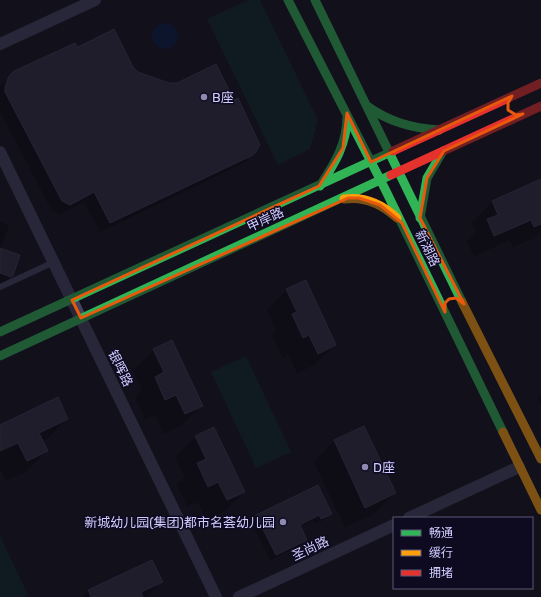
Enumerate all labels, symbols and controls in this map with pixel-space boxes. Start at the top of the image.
place label: B座 [212,90,234,105]
marker: B座 [199,92,209,102]
street label: 甲岸路 [244,204,286,234]
street label: 新湖路 [412,227,443,269]
street label: 银晖路 [105,347,136,389]
place label: D座 [373,460,395,475]
marker: D座 [360,462,370,472]
place label: 新城幼儿园(集团)都市名荟幼儿园 [84,515,275,530]
marker: 新城幼儿园(集团)都市名荟幼儿园 [278,517,288,527]
legend [393,517,533,589]
text: 畅通 [429,526,453,540]
street label: 圣尚路 [289,533,331,563]
text: 缓行 [429,546,453,560]
text: 拥堵 [429,566,453,580]

